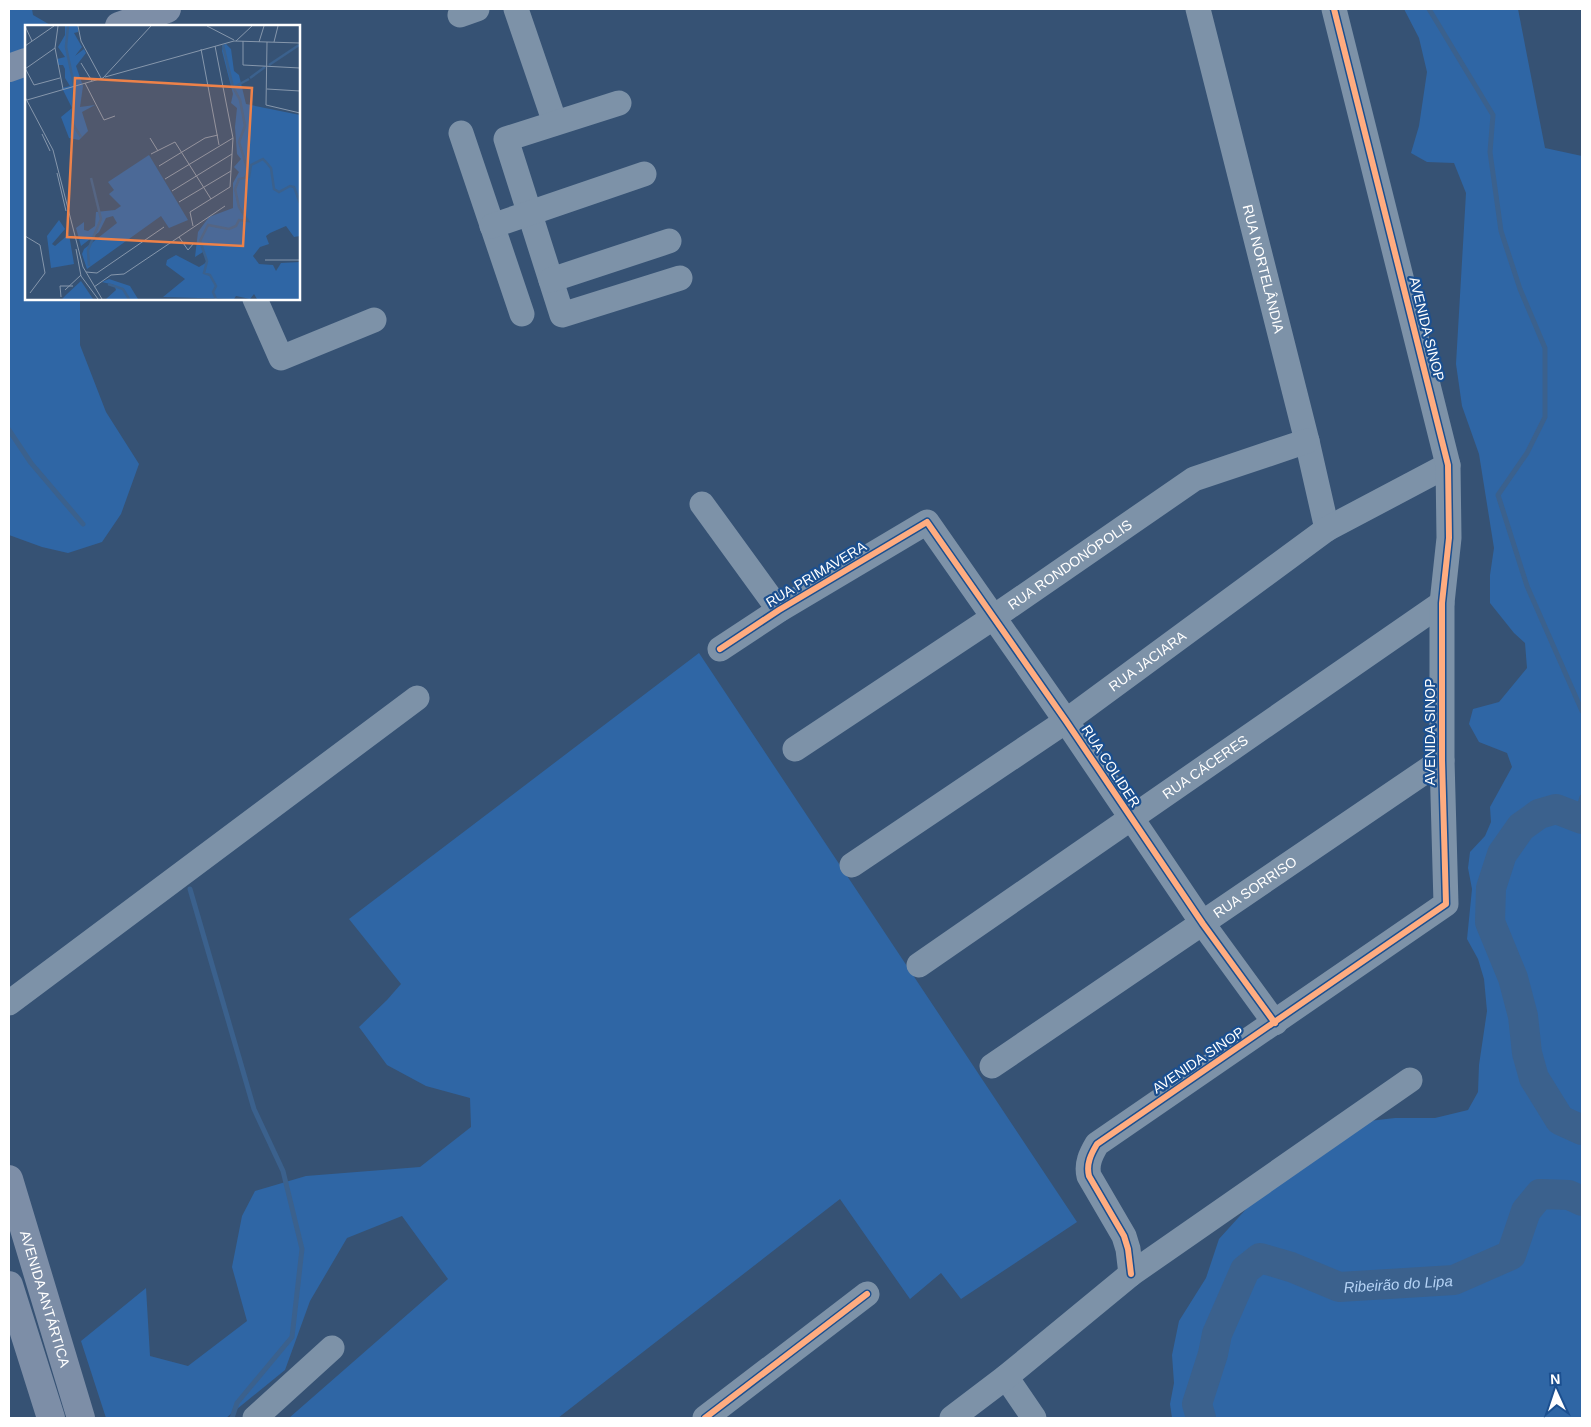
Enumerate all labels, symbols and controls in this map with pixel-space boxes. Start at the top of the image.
inset map [25,25,300,300]
street label: RUA NORTELÂNDIA [1240,203,1288,336]
street label: AVENIDA SINOP [1406,275,1448,383]
street label: RUA RONDONÓPOLIS [1005,516,1135,613]
street label: RUA PRIMAVERA [763,537,870,610]
street label: RUA JACIARA [1106,627,1190,695]
street label: AVENIDA SINOP [1422,678,1438,786]
street label: RUA COLIDER [1078,722,1144,810]
street label: RUA CÁCERES [1159,732,1251,802]
street label: RUA SORRISO [1210,853,1300,921]
street label: AVENIDA SINOP [1149,1023,1247,1097]
street label: AVENIDA ANTÁRTICA [17,1228,73,1370]
water label: Ribeirão do Lipa [1343,1272,1453,1295]
north arrow [1531,1367,1581,1417]
text: N [1550,1371,1561,1387]

